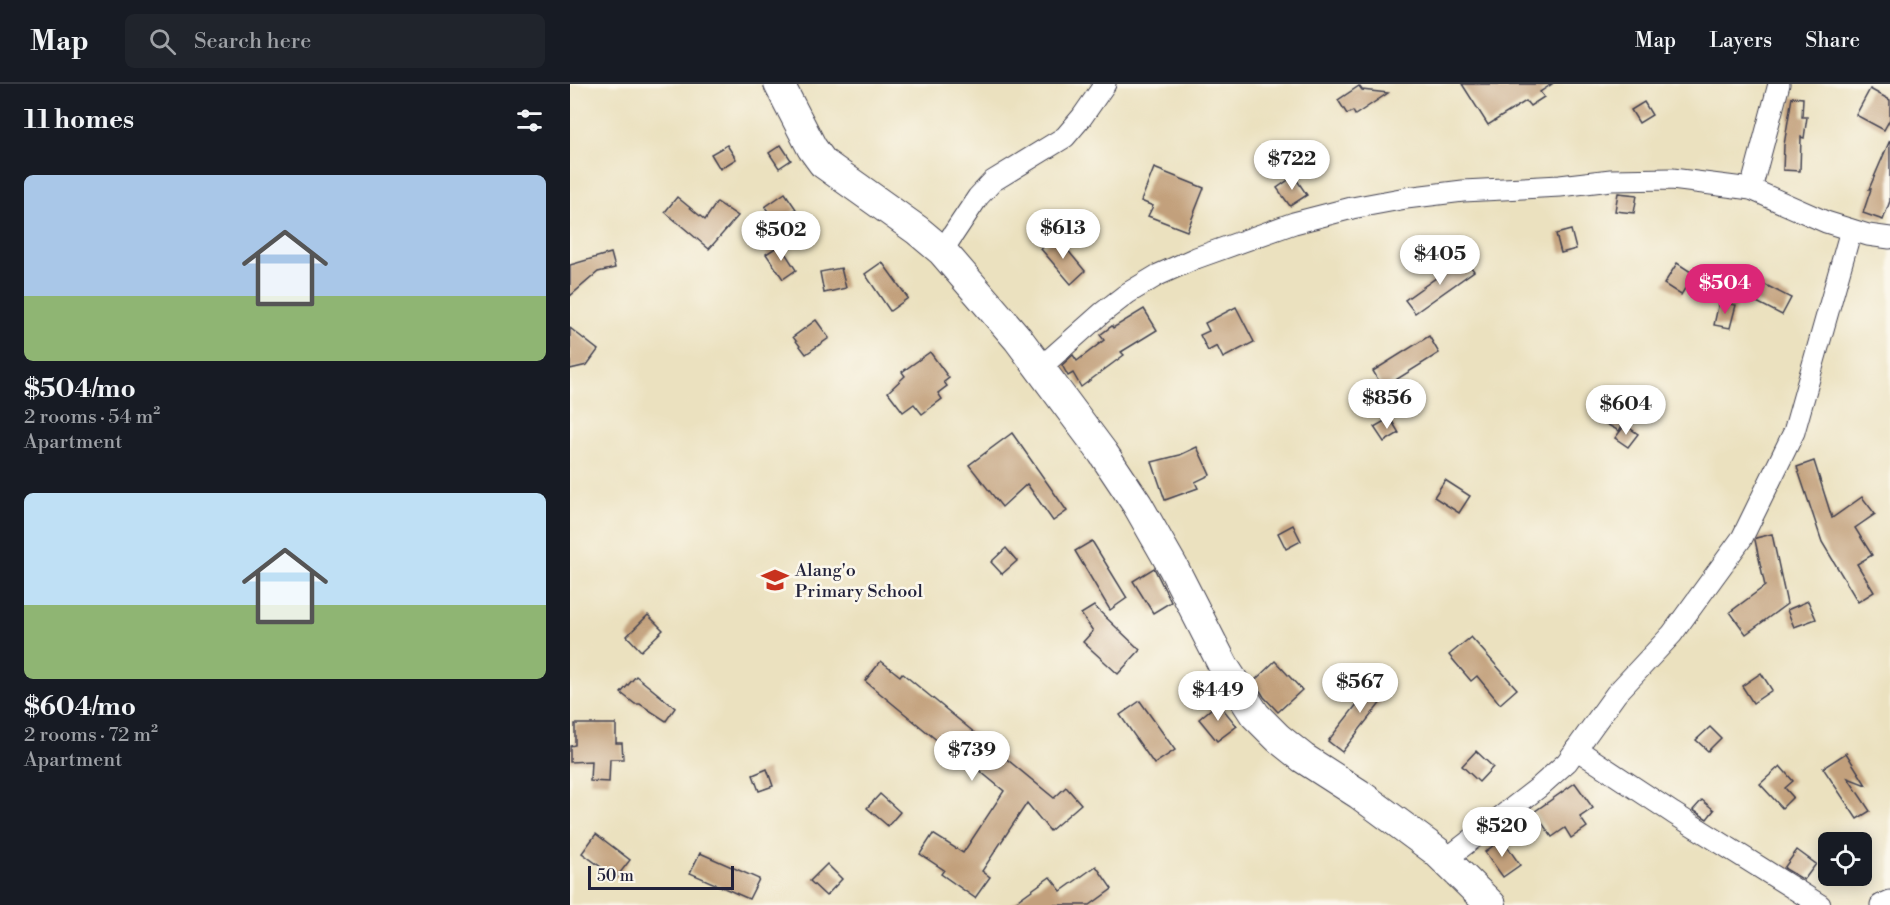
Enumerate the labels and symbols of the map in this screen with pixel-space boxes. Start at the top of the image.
pin: $722 [1256,140,1328,191]
pin: $613 [1027,209,1099,260]
pin: $502 [745,211,817,262]
pin: $405 [1404,235,1476,286]
pin: $504 [1689,264,1761,315]
pin: $856 [1351,379,1423,430]
pin: $604 [1590,385,1662,436]
place label: Alang'o Primary School [794,559,923,603]
school or university icon: Alang'o Primary School [760,565,790,595]
pin: $567 [1324,663,1396,714]
pin: $449 [1182,671,1254,722]
pin: $739 [936,731,1008,782]
pin: $520 [1466,807,1538,858]
scale bar [588,863,734,890]

